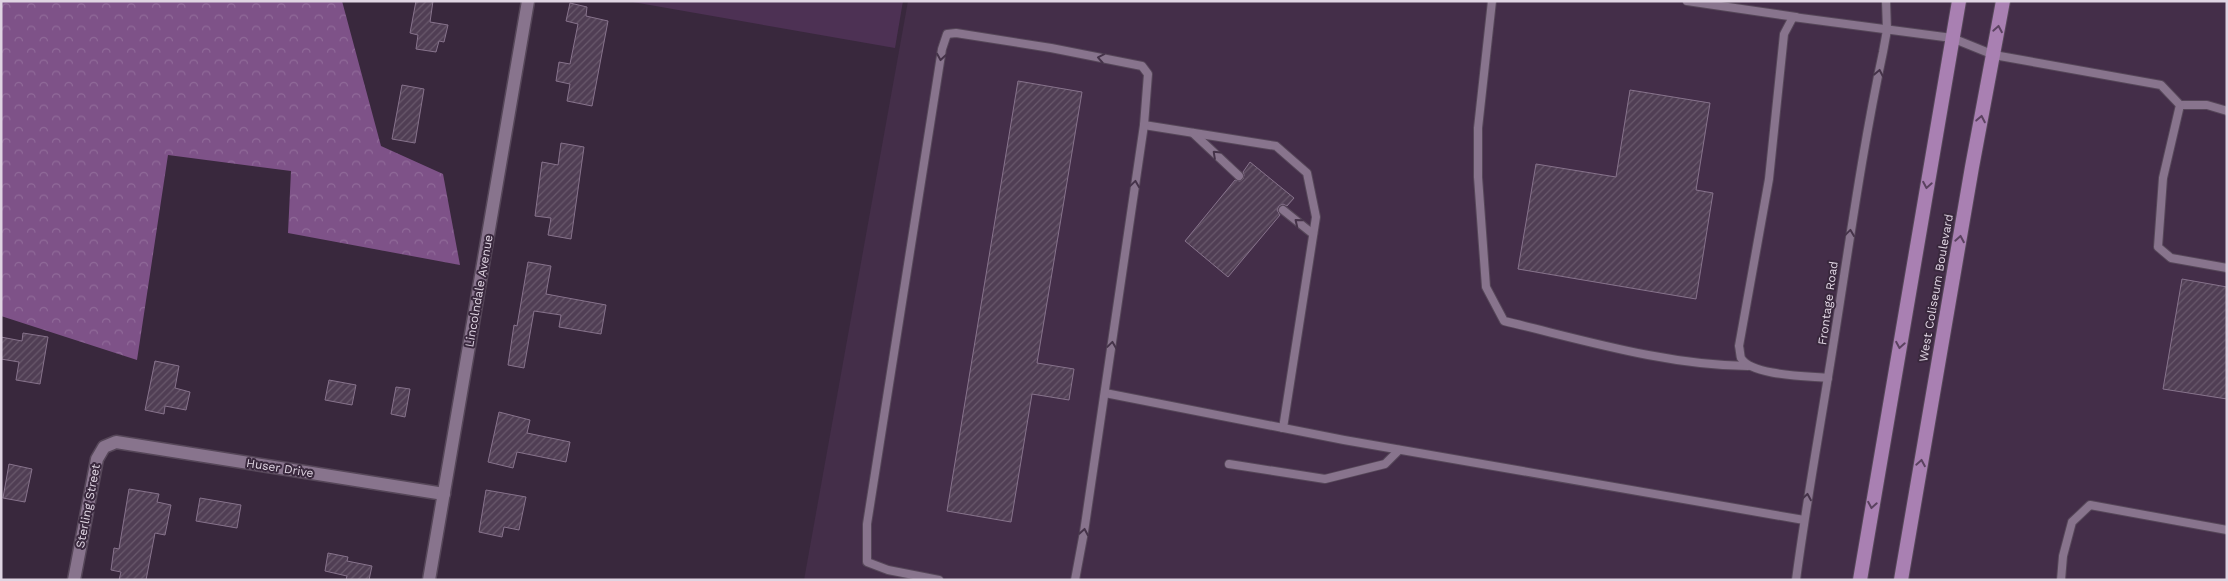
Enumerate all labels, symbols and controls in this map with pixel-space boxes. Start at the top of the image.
one-way arrow [1993,24,2003,33]
one-way arrow [936,53,947,61]
one-way arrow [1097,53,1106,64]
one-way arrow [1873,68,1884,77]
one-way arrow [1976,115,1986,124]
one-way arrow [1213,151,1222,160]
one-way arrow [1130,180,1140,188]
one-way arrow [1922,180,1932,189]
street label: West Coliseum Boulevard [1916,213,1956,363]
one-way arrow [1295,220,1304,228]
one-way arrow [1844,228,1854,237]
street label: Lincolndale Avenue [462,234,496,348]
one-way arrow [1954,234,1964,243]
street label: Frontage Road [1815,260,1841,346]
one-way arrow [1895,340,1905,349]
one-way arrow [1106,341,1117,349]
street label: Huser Drive [245,456,315,480]
one-way arrow [1915,458,1925,467]
street label: Sterling Street [73,463,103,549]
one-way arrow [1801,492,1812,500]
one-way arrow [1868,501,1878,509]
one-way arrow [1078,527,1088,536]

